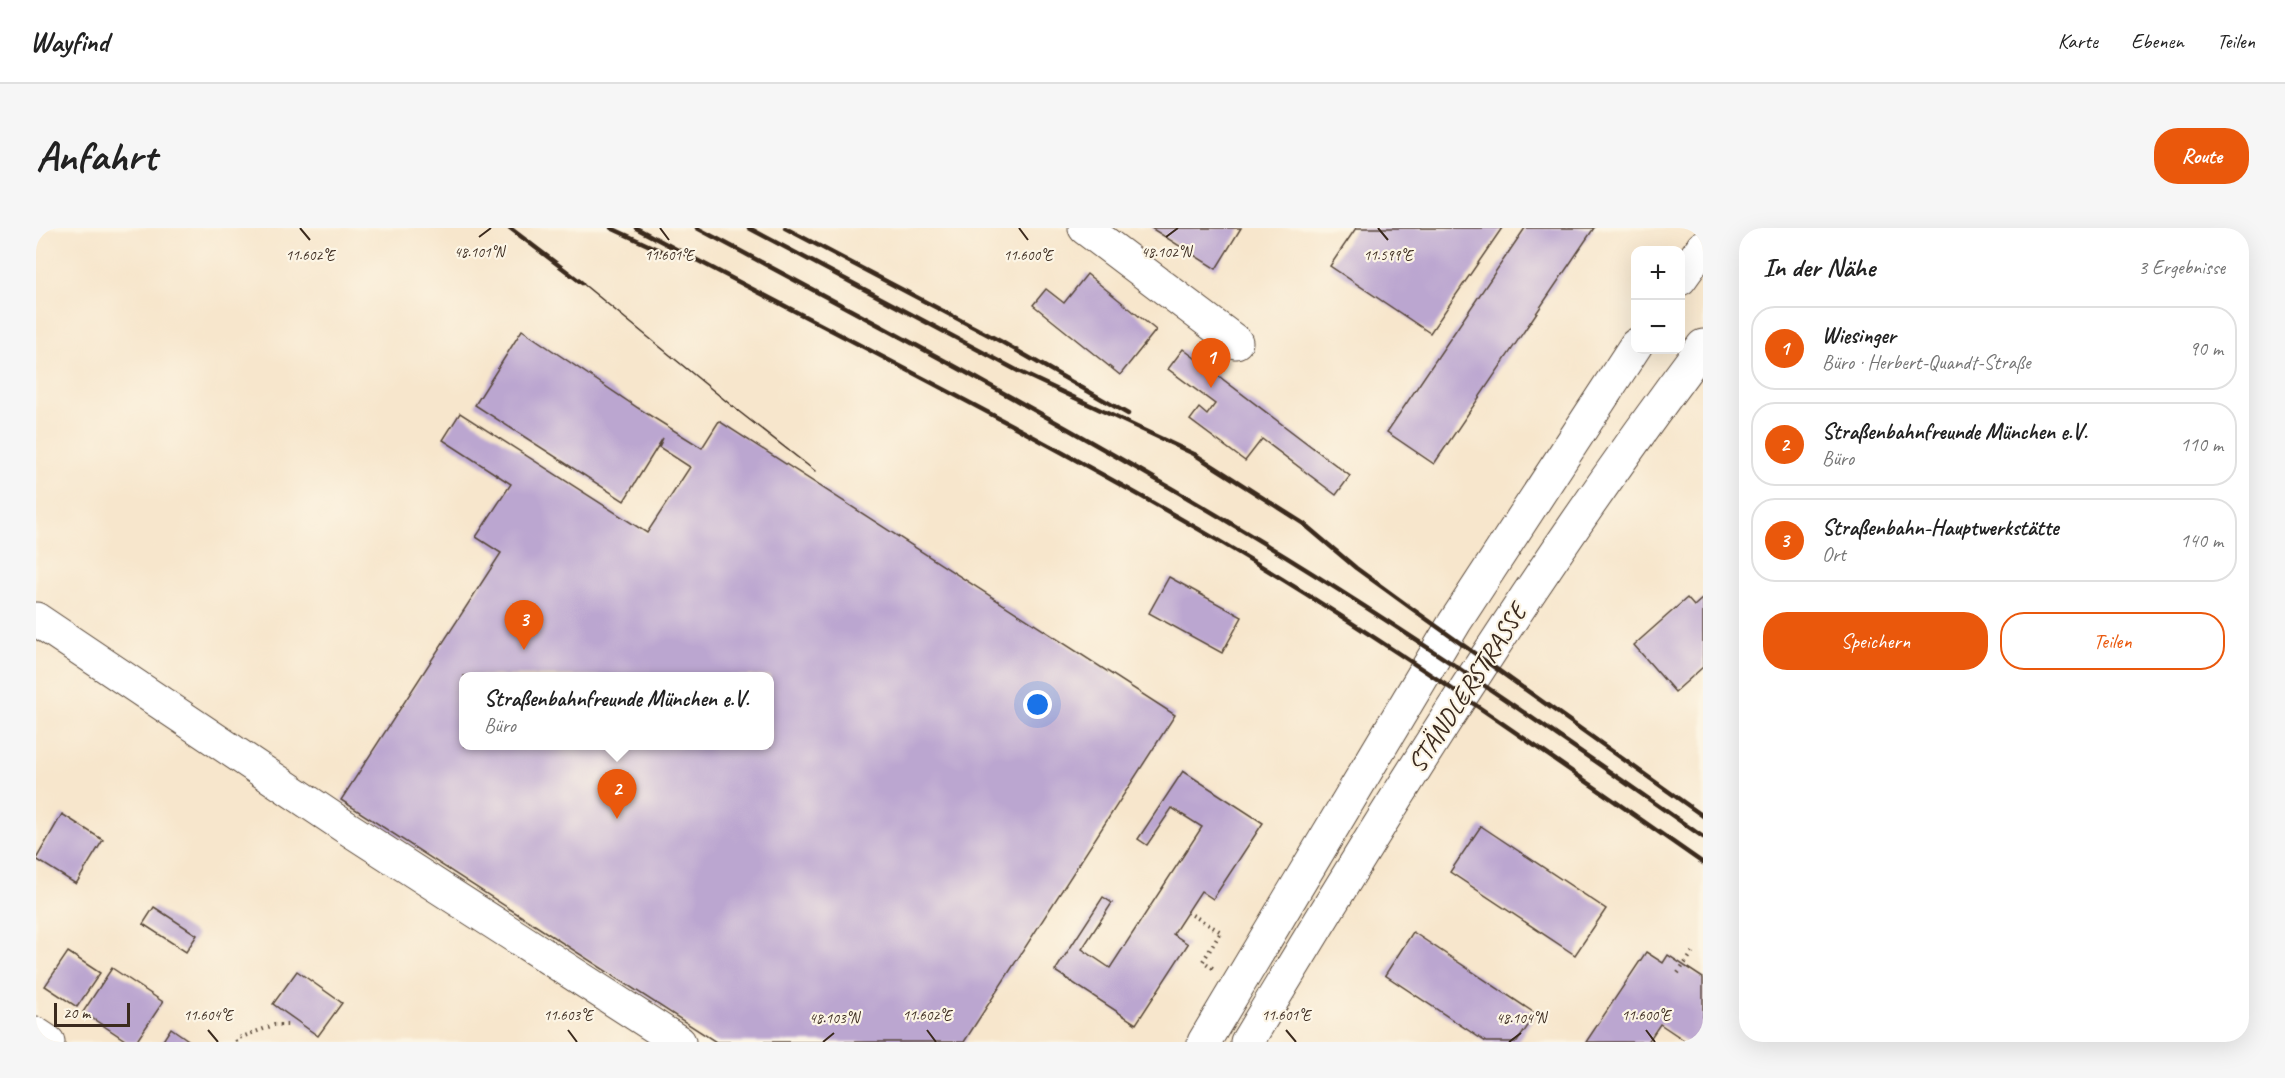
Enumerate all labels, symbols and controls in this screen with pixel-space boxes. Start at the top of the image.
text: Wayfind [30,24,109,59]
text: Karte [2058,28,2098,54]
text: Ebenen [2131,28,2184,54]
text: Teilen [2217,28,2255,54]
button: Route [2154,128,2249,184]
text: Anfahrt [36,130,156,183]
text: 48.101°N [454,243,507,262]
text: 48.102°N [1141,243,1194,262]
text: 11.602°E [286,246,337,265]
text: 11.601°E [645,246,696,265]
text: 11.600°E [1004,246,1055,265]
text: 11.599°E [1364,246,1415,265]
map controls [1631,246,1685,354]
button: + [1631,246,1685,300]
text: In der Nähe [1763,251,1875,284]
text: 3 Ergebnisse [2138,255,2225,280]
button: − [1631,300,1685,354]
text: Wiesinger [1822,322,1896,350]
text: 1 [1780,336,1789,361]
text: 90 m [2189,336,2223,361]
pin: 1 [1192,338,1230,388]
text: Büro · Herbert-Quandt-Straße [1822,350,2031,375]
text: Straßenbahnfreunde München e.V. [1822,418,2087,446]
text: 2 [1780,432,1789,457]
text: 110 m [2180,432,2223,457]
text: Büro [1822,446,1854,471]
text: Straßenbahn-Hauptwerkstätte [1822,514,2058,542]
text: 3 [1780,528,1789,553]
text: 140 m [2180,528,2223,553]
text: Ort [1822,542,1846,567]
street label: STÄNDLERSTRASSE [1400,594,1536,779]
pin: 3 [504,600,544,650]
button: Speichern [1763,612,1988,670]
button: Teilen [2000,612,2225,670]
popup [459,672,774,750]
text: Straßenbahnfreunde München e.V. [484,685,749,713]
your location [1023,690,1052,719]
text: Büro [484,713,516,738]
pin: 2 [598,770,636,819]
scale bar [54,1000,130,1028]
text: 20 m [63,1003,90,1023]
text: 11.604°E [184,1006,235,1025]
text: 11.603°E [544,1006,595,1025]
text: 11.602°E [903,1006,954,1025]
text: 11.601°E [1262,1006,1313,1025]
text: 11.600°E [1622,1006,1673,1025]
text: 48.103°N [809,1009,862,1028]
text: 48.104°N [1496,1009,1549,1028]

